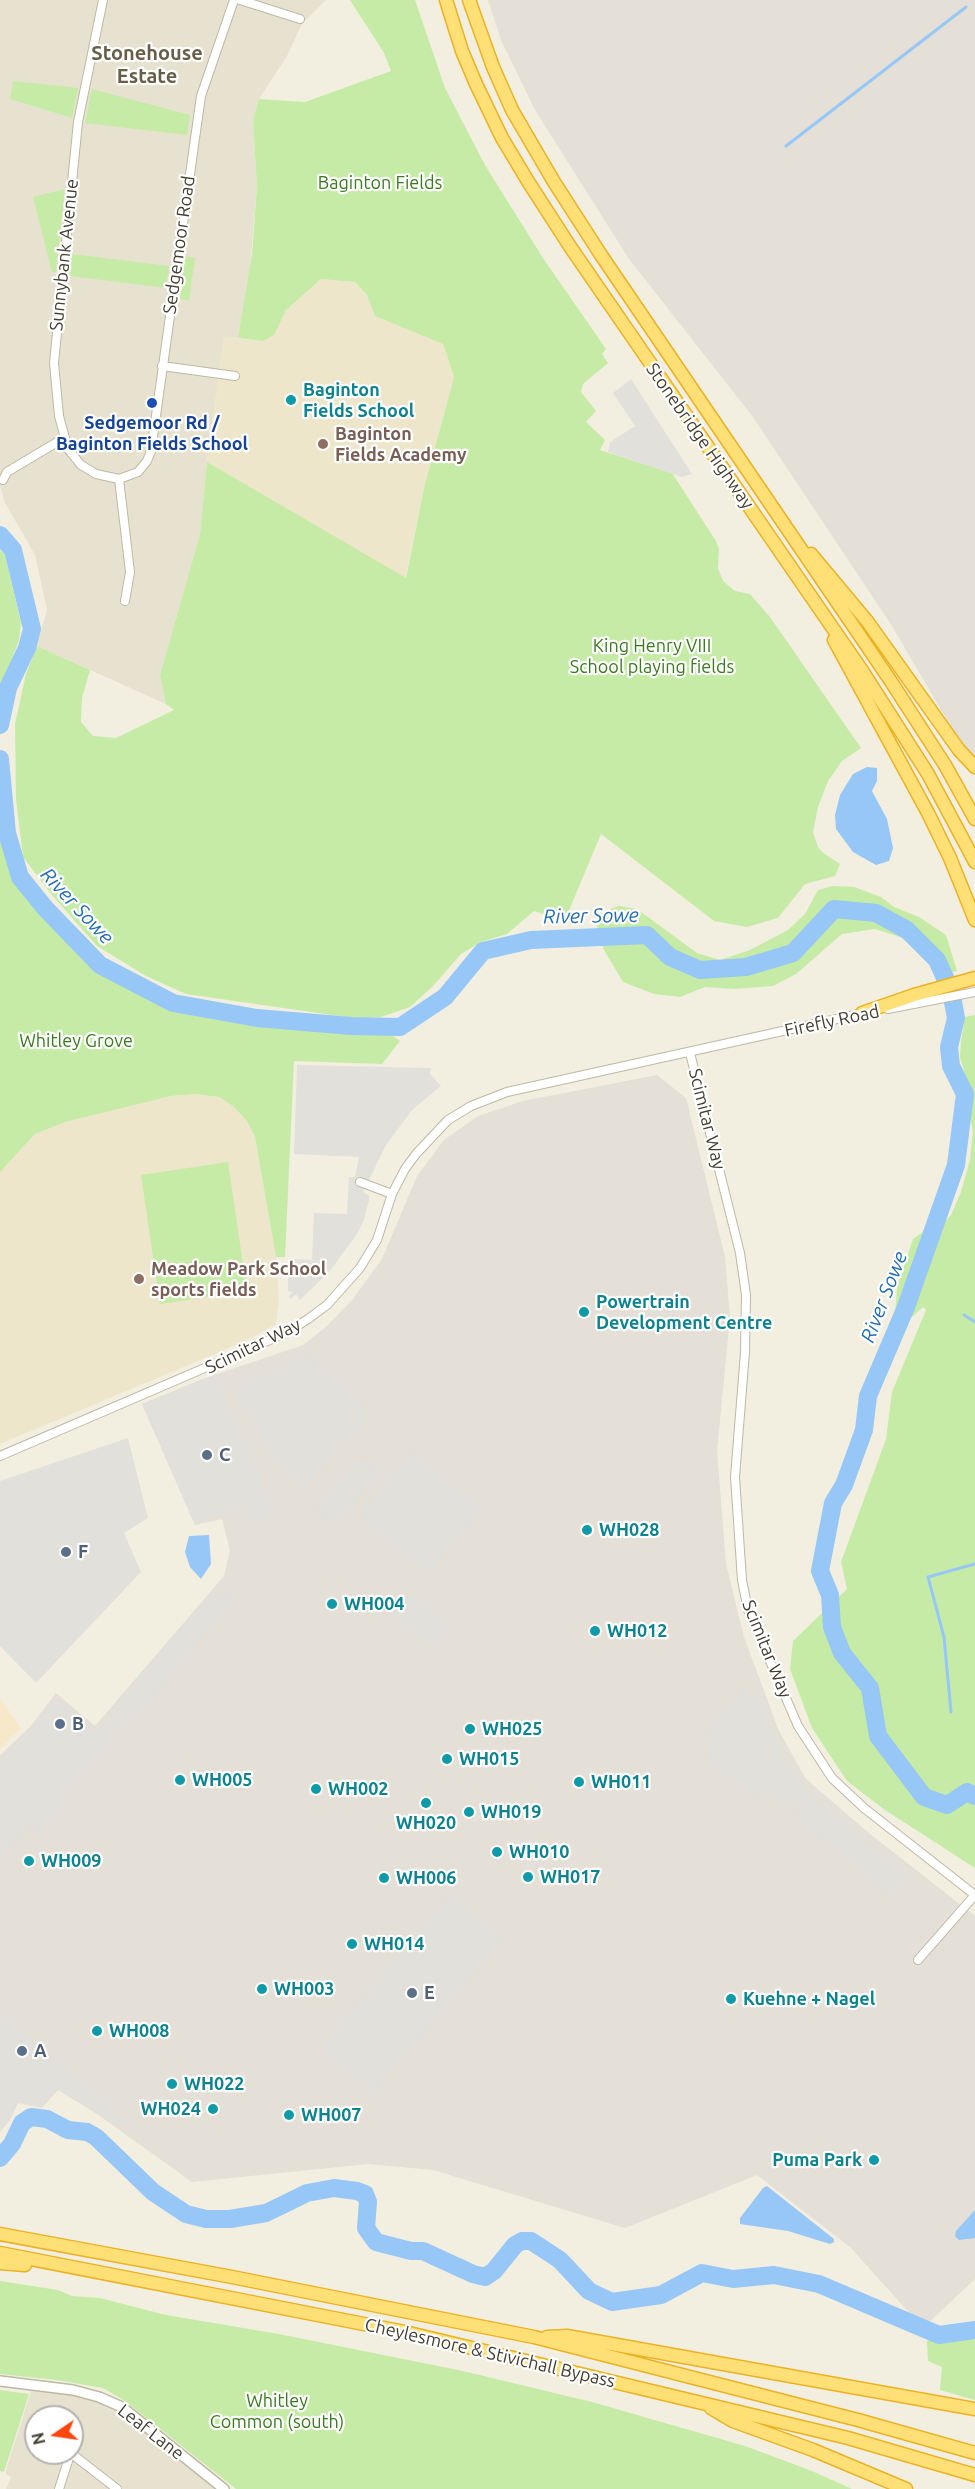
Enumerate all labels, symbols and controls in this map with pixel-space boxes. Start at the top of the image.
district label: Stonehouse Estate [91,41,203,88]
park label: Baginton Fields [318,172,442,194]
street label: Sedgemoor Road [159,175,199,315]
street label: Sunnybank Avenue [45,178,83,332]
street label: Stonebridge Highway [641,359,759,513]
place label: Baginton Fields School [303,379,414,422]
marker: Baginton Fields School [284,393,298,407]
marker: Sedgemoor Rd / Baginton Fields School [145,396,159,410]
place label: Sedgemoor Rd / Baginton Fields School [56,412,248,454]
place label: Baginton Fields Academy [335,423,466,466]
marker: Baginton Fields Academy [316,437,330,451]
park label: King Henry VIII School playing fields [570,635,734,678]
water label: River Sowe [36,863,118,949]
water label: River Sowe [543,903,639,929]
street label: Firefly Road [783,1000,881,1042]
park label: Whitley Grove [19,1030,133,1052]
street label: Scimitar Way [684,1066,730,1172]
water label: River Sowe [856,1248,912,1346]
place label: Meadow Park School sports fields [151,1258,326,1300]
marker: Meadow Park School sports fields [132,1272,146,1286]
place label: Powertrain Development Centre [596,1291,772,1334]
marker: Powertrain Development Centre [577,1305,591,1319]
street label: Scimitar Way [202,1314,304,1378]
place label: C [219,1444,231,1466]
marker: C [200,1448,214,1462]
place label: WH028 [599,1519,659,1541]
marker: WH028 [580,1523,594,1537]
place label: F [78,1541,88,1563]
marker: F [59,1545,73,1559]
place label: WH004 [344,1593,404,1615]
marker: WH004 [325,1597,339,1611]
street label: Scimitar Way [738,1597,796,1701]
place label: WH012 [607,1620,667,1642]
marker: WH012 [588,1624,602,1638]
place label: B [72,1713,84,1735]
marker: B [53,1717,67,1731]
place label: WH025 [482,1718,542,1740]
marker: WH025 [463,1722,477,1736]
place label: WH015 [459,1748,519,1770]
marker: WH015 [440,1752,454,1766]
place label: WH005 [192,1769,252,1791]
place label: WH011 [591,1771,651,1793]
marker: WH005 [173,1773,187,1787]
marker: WH011 [572,1775,586,1789]
place label: WH002 [328,1778,388,1800]
marker: WH002 [309,1782,323,1796]
marker: WH020 [419,1796,433,1810]
place label: WH019 [481,1801,541,1823]
marker: WH019 [462,1805,476,1819]
place label: WH020 [396,1812,456,1834]
place label: WH010 [509,1841,569,1863]
marker: WH010 [490,1845,504,1859]
place label: WH009 [41,1850,101,1872]
marker: WH009 [22,1854,36,1868]
place label: WH017 [540,1866,600,1888]
place label: WH006 [396,1867,456,1889]
marker: WH017 [521,1870,535,1884]
marker: WH006 [377,1871,391,1885]
place label: WH014 [364,1933,424,1955]
marker: WH014 [345,1937,359,1951]
place label: WH003 [274,1978,334,2000]
marker: WH003 [255,1982,269,1996]
place label: E [424,1982,435,2004]
marker: E [405,1986,419,2000]
place label: Kuehne + Nagel [743,1988,875,2010]
marker: Kuehne + Nagel [724,1992,738,2006]
place label: WH008 [109,2020,169,2042]
marker: WH008 [90,2024,104,2038]
place label: A [34,2040,47,2062]
marker: A [15,2044,29,2058]
place label: WH022 [184,2073,244,2095]
marker: WH022 [165,2077,179,2091]
place label: WH024 [141,2098,201,2120]
marker: WH024 [206,2102,220,2116]
place label: WH007 [301,2104,361,2126]
marker: WH007 [282,2108,296,2122]
place label: Puma Park [772,2149,862,2171]
marker: Puma Park [867,2153,881,2167]
street label: Cheylesmore & Stivichall Bypass [363,2314,617,2392]
park label: Whitley Common (south) [210,2390,344,2432]
street label: Leaf Lane [114,2399,188,2465]
north arrow [24,2405,84,2465]
text: N [28,2431,49,2446]

